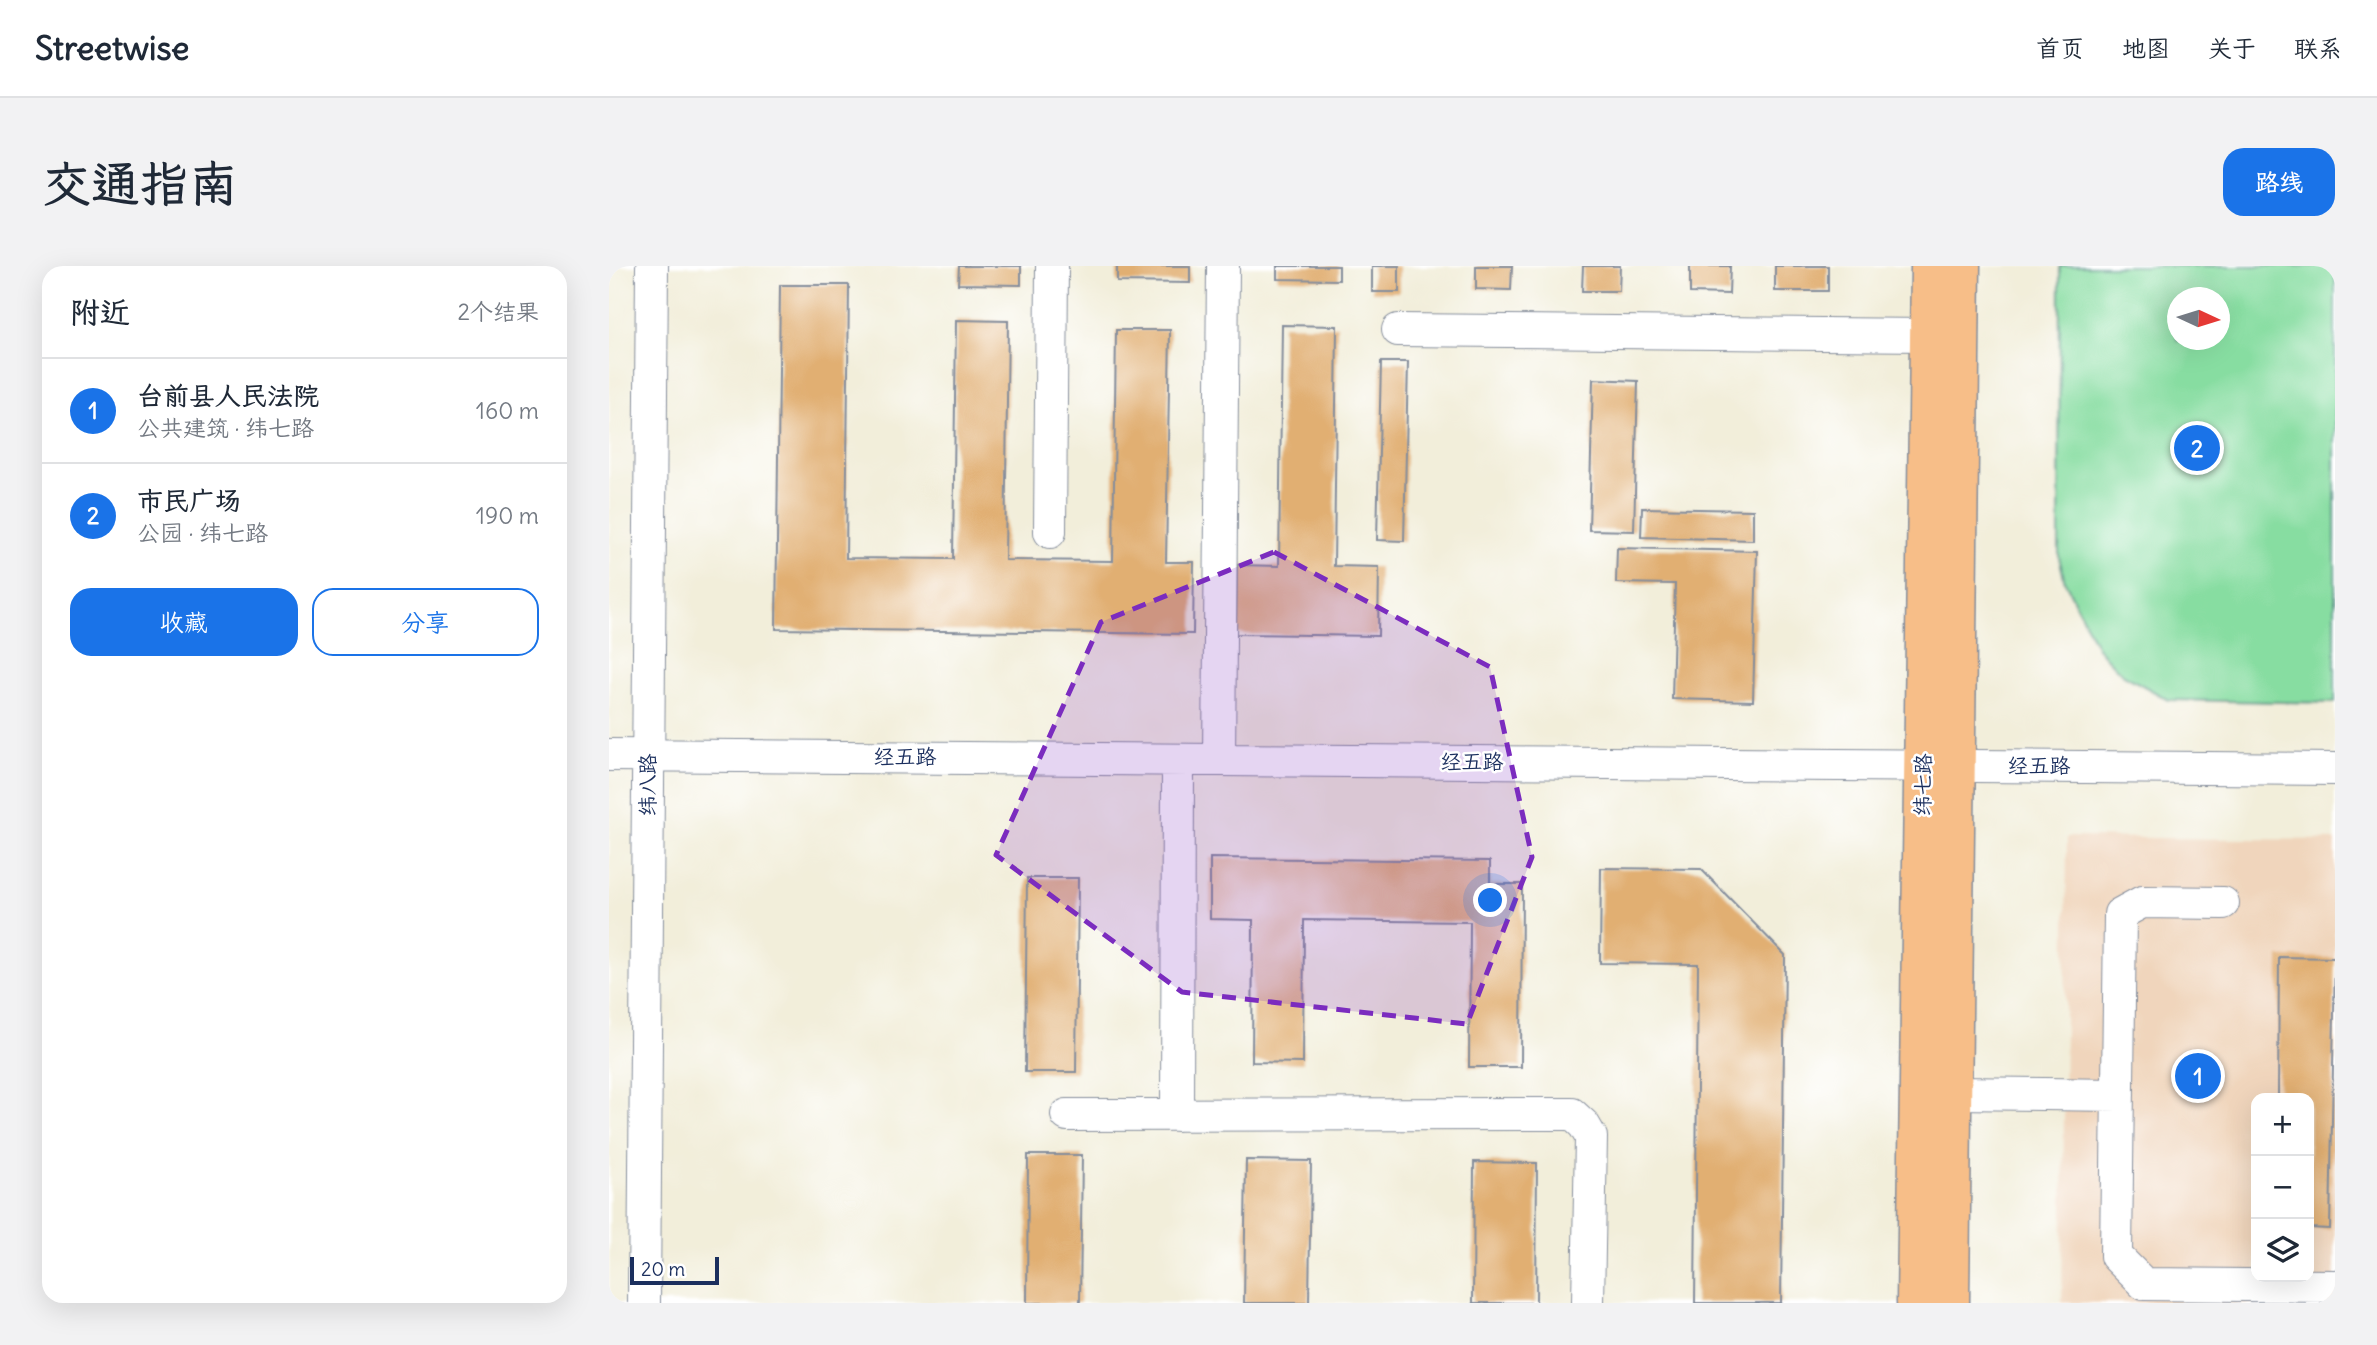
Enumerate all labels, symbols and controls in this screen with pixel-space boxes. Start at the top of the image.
text: Streetwise [35,27,189,69]
text: 首页 [2036,33,2084,63]
text: 地图 [2122,33,2170,63]
text: 关于 [2208,33,2256,63]
text: 联系 [2294,33,2342,63]
button: 路线 [2223,148,2335,216]
text: 交通指南 [42,153,238,214]
north arrow [2167,287,2230,350]
text: 附近 [70,293,130,331]
text: 2个结果 [457,297,539,326]
text: 台前县人民法院 [137,379,319,412]
text: 1 [88,396,98,425]
text: 160 m [476,396,539,425]
text: 公共建筑 · 纬七路 [137,413,314,442]
pin: 2 [2174,422,2220,474]
text: 市民广场 [137,484,241,517]
text: 2 [87,501,99,530]
text: 190 m [476,501,539,530]
text: 公园 · 纬七路 [137,518,268,547]
button: 收藏 [70,588,298,656]
button: 分享 [312,588,539,656]
street label: 经五路 [874,743,937,770]
street label: 经五路 [1441,748,1504,775]
street label: 经五路 [2008,752,2071,779]
street label: 纬七路 [1908,753,1937,817]
street label: 纬八路 [634,754,661,817]
your location [1473,883,1507,917]
pin: 1 [2175,1050,2221,1102]
map controls [2251,1093,2314,1282]
button: + [2251,1093,2314,1156]
button: − [2251,1156,2314,1219]
button: layers [2251,1219,2314,1282]
scale bar [630,1254,719,1286]
text: 20 m [641,1257,685,1281]

